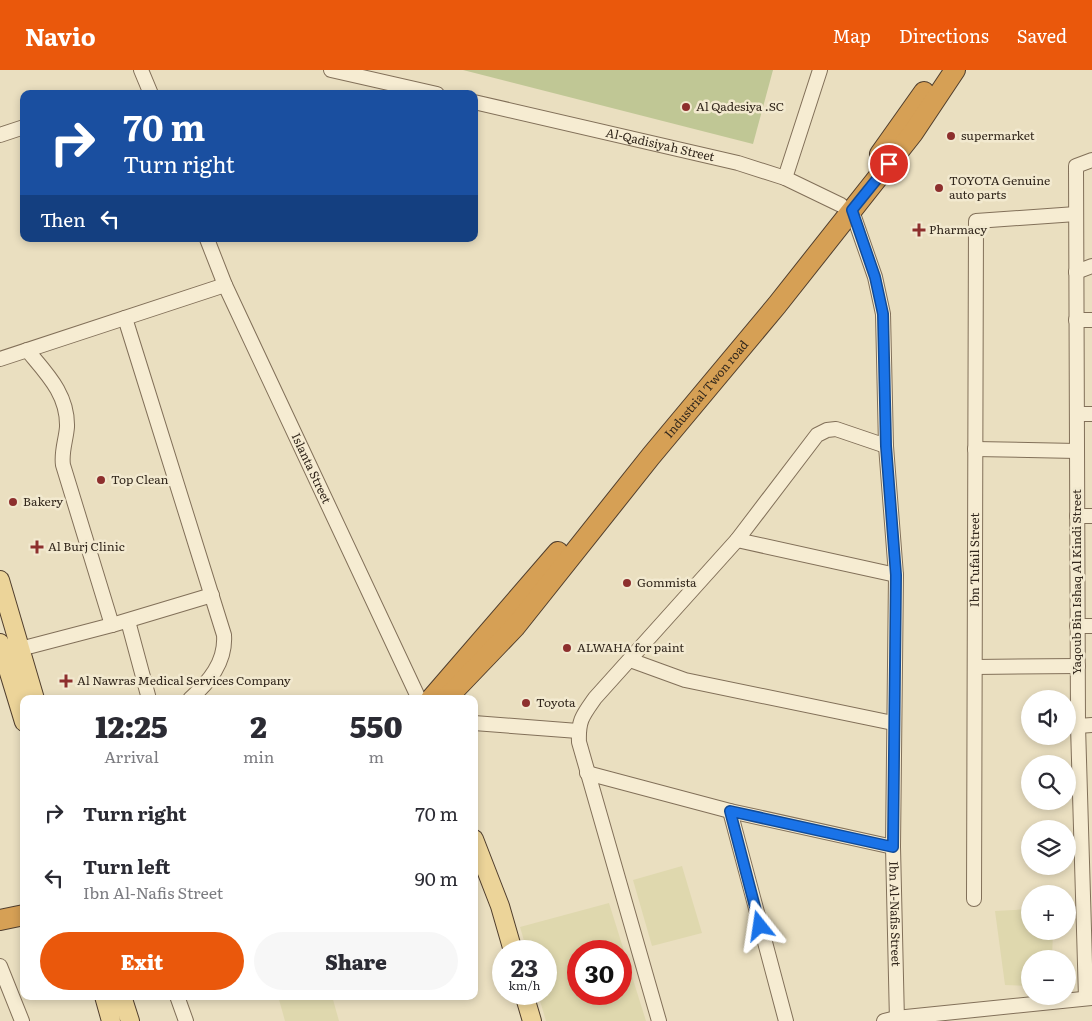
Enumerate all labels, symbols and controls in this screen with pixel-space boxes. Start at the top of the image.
text: Navio [25,18,96,53]
text: Map [833,22,871,49]
text: Directions [899,22,989,49]
text: Saved [1017,22,1067,49]
place label: Al Qadesiya .SC [696,97,784,115]
text: 70 m [123,100,205,152]
marker: Al Qadesiya .SC [680,101,692,113]
icon: right [40,110,105,175]
street label: Al-Qadisiyah Street [604,123,717,165]
place label: supermarket [961,126,1035,144]
marker: supermarket [945,130,957,142]
pin [868,143,910,185]
text: Turn right [123,147,235,180]
icon: arrive [875,150,903,178]
place label: TOYOTA Genuine auto parts [949,171,1050,203]
marker: TOYOTA Genuine auto parts [933,182,945,194]
text: Then [40,205,86,233]
icon: left [96,205,124,233]
place label: Pharmacy [929,220,987,238]
marker: Pharmacy [913,224,925,236]
street label: Industrial Twon road [660,335,752,442]
street label: Islanta Street [288,430,336,507]
place label: Top Clean [111,470,168,488]
marker: Top Clean [95,474,107,486]
street label: Yaqoub Bin Ishaq Al Kindi Street [1067,489,1085,675]
place label: Bakery [23,492,63,510]
marker: Bakery [7,496,19,508]
street label: Ibn Tufail Street [965,513,983,607]
place label: Al Burj Clinic [48,537,125,555]
marker: Al Burj Clinic [30,540,44,554]
place label: Gommista [637,573,697,591]
marker: Gommista [621,577,633,589]
place label: ALWAHA for paint [577,638,684,656]
marker: ALWAHA for paint [561,642,573,654]
place label: Al Nawras Medical Services Company [77,671,291,689]
marker: Al Nawras Medical Services Company [59,674,73,688]
map controls [1021,690,1076,1005]
button: sound [1021,690,1076,745]
place label: Toyota [536,693,576,711]
marker: Toyota [520,697,532,709]
text: 12:25 [95,703,168,747]
text: 2 [250,703,267,747]
text: 550 [350,703,403,747]
text: Arrival [104,744,159,768]
text: min [243,744,274,768]
text: m [368,744,384,768]
button: search [1021,755,1076,810]
icon: right [40,799,68,827]
text: Turn right [83,799,187,827]
text: 70 m [415,799,458,827]
button: layers [1021,820,1076,875]
text: Turn left [83,852,170,880]
street label: Ibn Al-Nafis Street [885,861,906,967]
icon: left [40,864,68,892]
text: 90 m [415,864,458,892]
text: Ibn Al-Nafis Street [83,880,223,904]
button: + [1021,885,1076,940]
position arrow [733,899,785,951]
button: Exit [40,932,244,990]
button: Share [254,932,458,990]
speed limit sign: 30 [567,940,632,1005]
text: 23 [511,948,538,985]
button: − [1021,950,1076,1005]
text: km/h [509,976,540,994]

